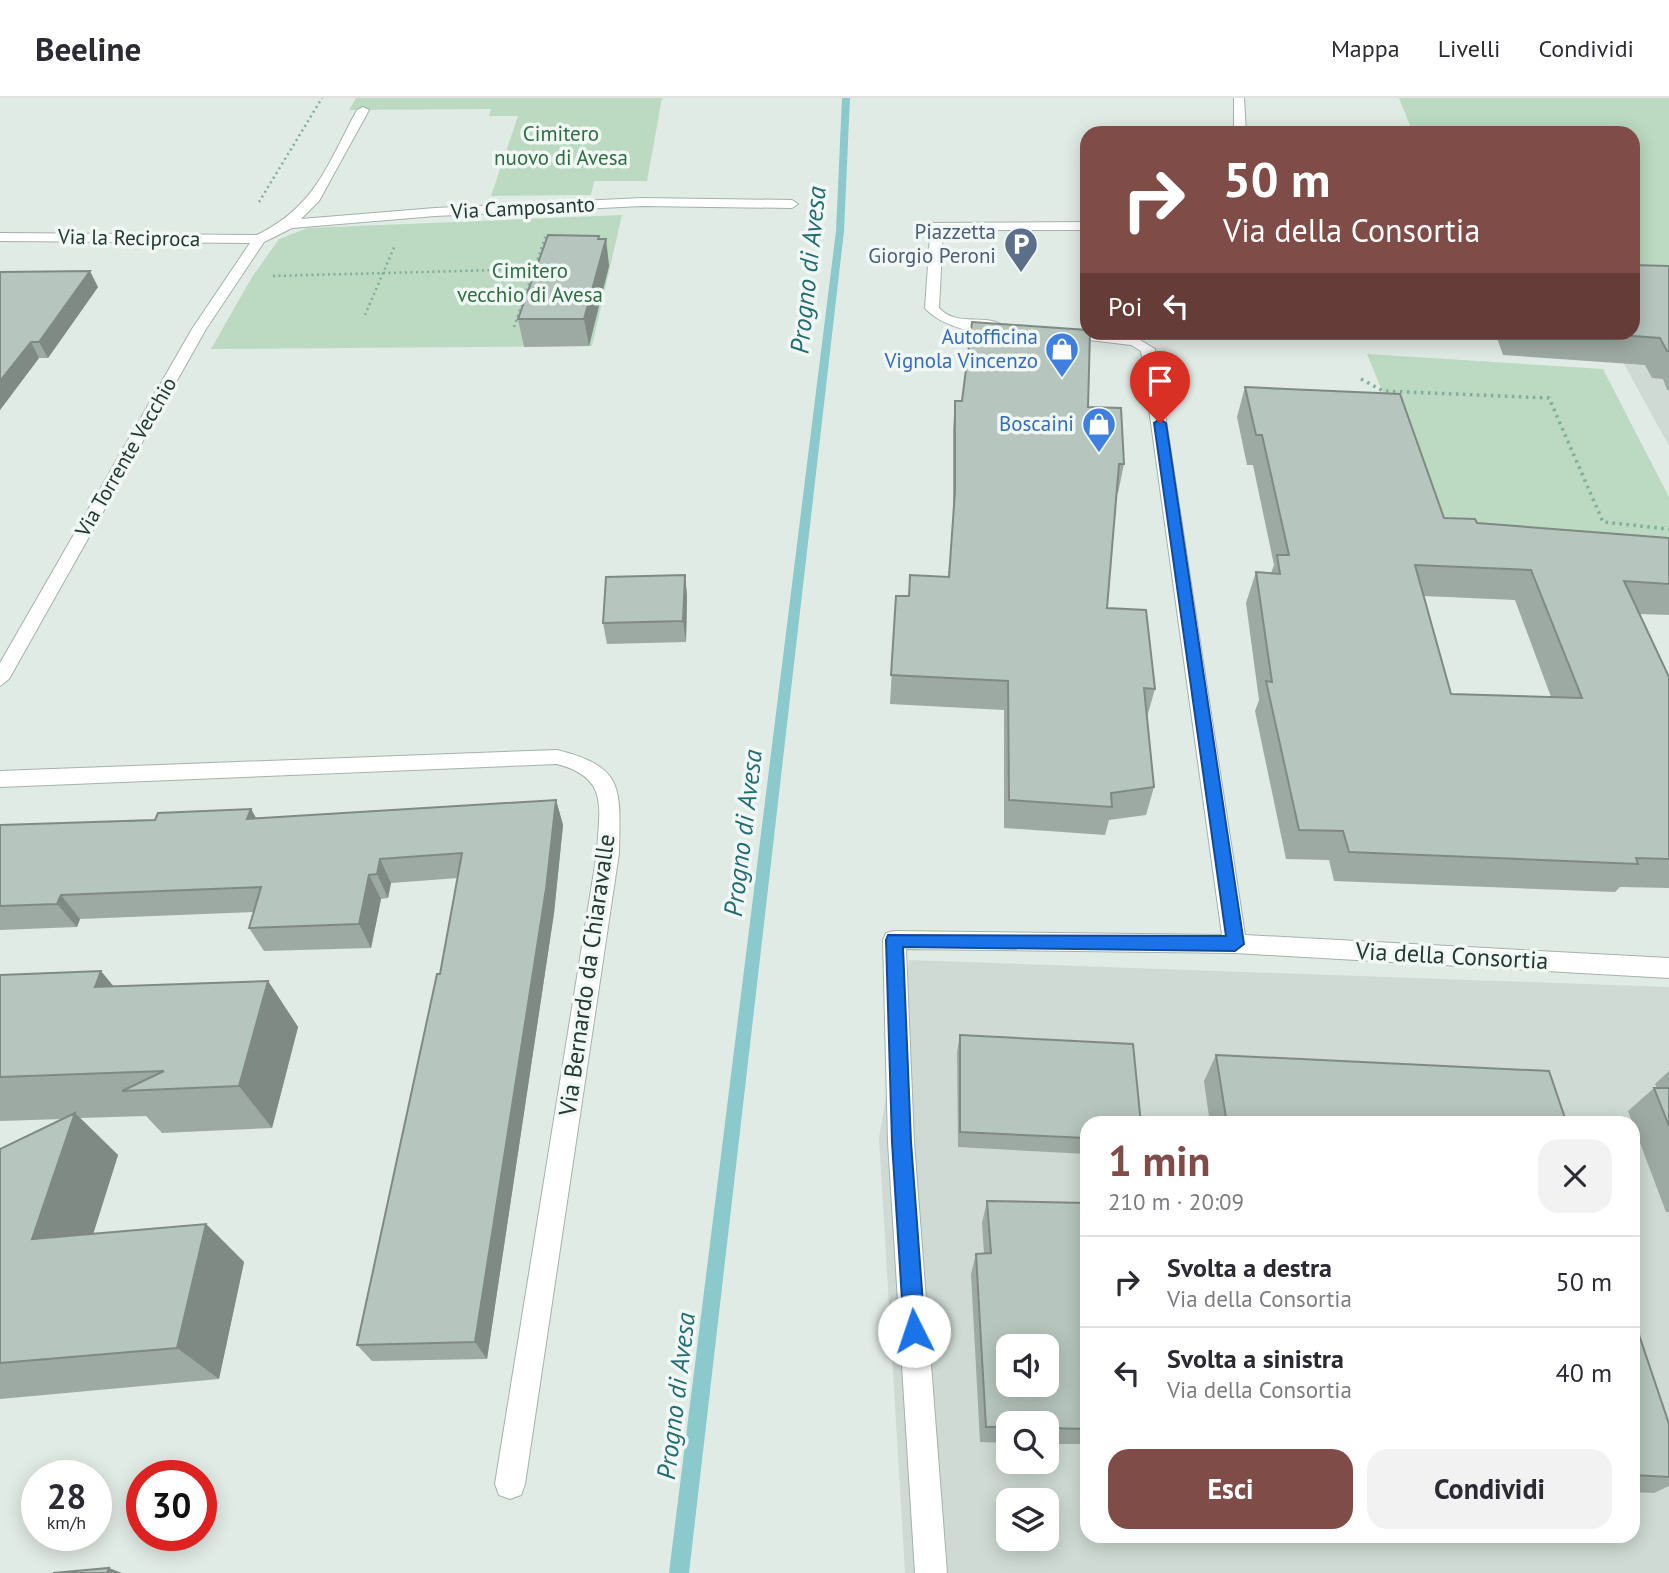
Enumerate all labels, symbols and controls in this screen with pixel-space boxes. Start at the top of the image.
text: Beeline [35,27,141,70]
text: Mappa [1331,33,1400,64]
text: Livelli [1438,33,1500,64]
text: Condividi [1538,33,1634,64]
park label: Cimitero nuovo di Avesa [494,120,628,171]
text: 50 m [1223,147,1330,211]
icon: right [1108,154,1199,245]
water label: Progno di Avesa [782,184,833,355]
street label: Via Camposanto [449,190,596,225]
text: Via della Consortia [1223,209,1480,251]
place label: Piazzetta Giorgio Peroni [868,218,996,269]
street label: Via la Reciproca [57,223,200,252]
parking icon: Piazzetta Giorgio Peroni [1002,225,1040,274]
park label: Cimitero vecchio di Avesa [457,257,603,308]
icon: left [1157,287,1195,325]
text: Poi [1108,290,1143,323]
place label: Autofficina Vignola Vincenzo [883,323,1038,374]
shop icon: Autofficina Vignola Vincenzo [1043,330,1081,379]
pin [1130,351,1190,423]
icon: arrive [1141,362,1179,400]
street label: Via Torrente Vecchio [68,372,182,542]
shop icon: Boscaini [1080,405,1118,454]
place label: Boscaini [999,410,1074,437]
water label: Progno di Avesa [716,747,769,918]
street label: Via Bernardo da Chiaravalle [551,832,622,1119]
street label: Via della Consortia [1354,935,1549,976]
text: 1 min [1108,1133,1210,1188]
button: close [1538,1139,1612,1213]
text: 210 m · 20:09 [1108,1187,1244,1216]
text: Svolta a destra [1167,1251,1332,1284]
icon: right [1108,1263,1146,1301]
text: 50 m [1556,1265,1612,1298]
text: Via della Consortia [1167,1284,1352,1313]
position arrow [877,1294,951,1368]
water label: Progno di Avesa [649,1310,702,1481]
map controls [996,1334,1059,1551]
button: sound [996,1334,1059,1397]
text: Svolta a sinistra [1167,1342,1344,1375]
icon: left [1108,1354,1146,1392]
text: 40 m [1556,1356,1612,1389]
text: Via della Consortia [1167,1375,1352,1404]
button: search [996,1411,1059,1474]
button: Esci [1108,1449,1353,1529]
button: Condividi [1367,1449,1612,1529]
speed limit sign: 30 [126,1460,217,1551]
text: 28 [47,1473,86,1519]
button: layers [996,1488,1059,1551]
text: km/h [47,1511,86,1534]

